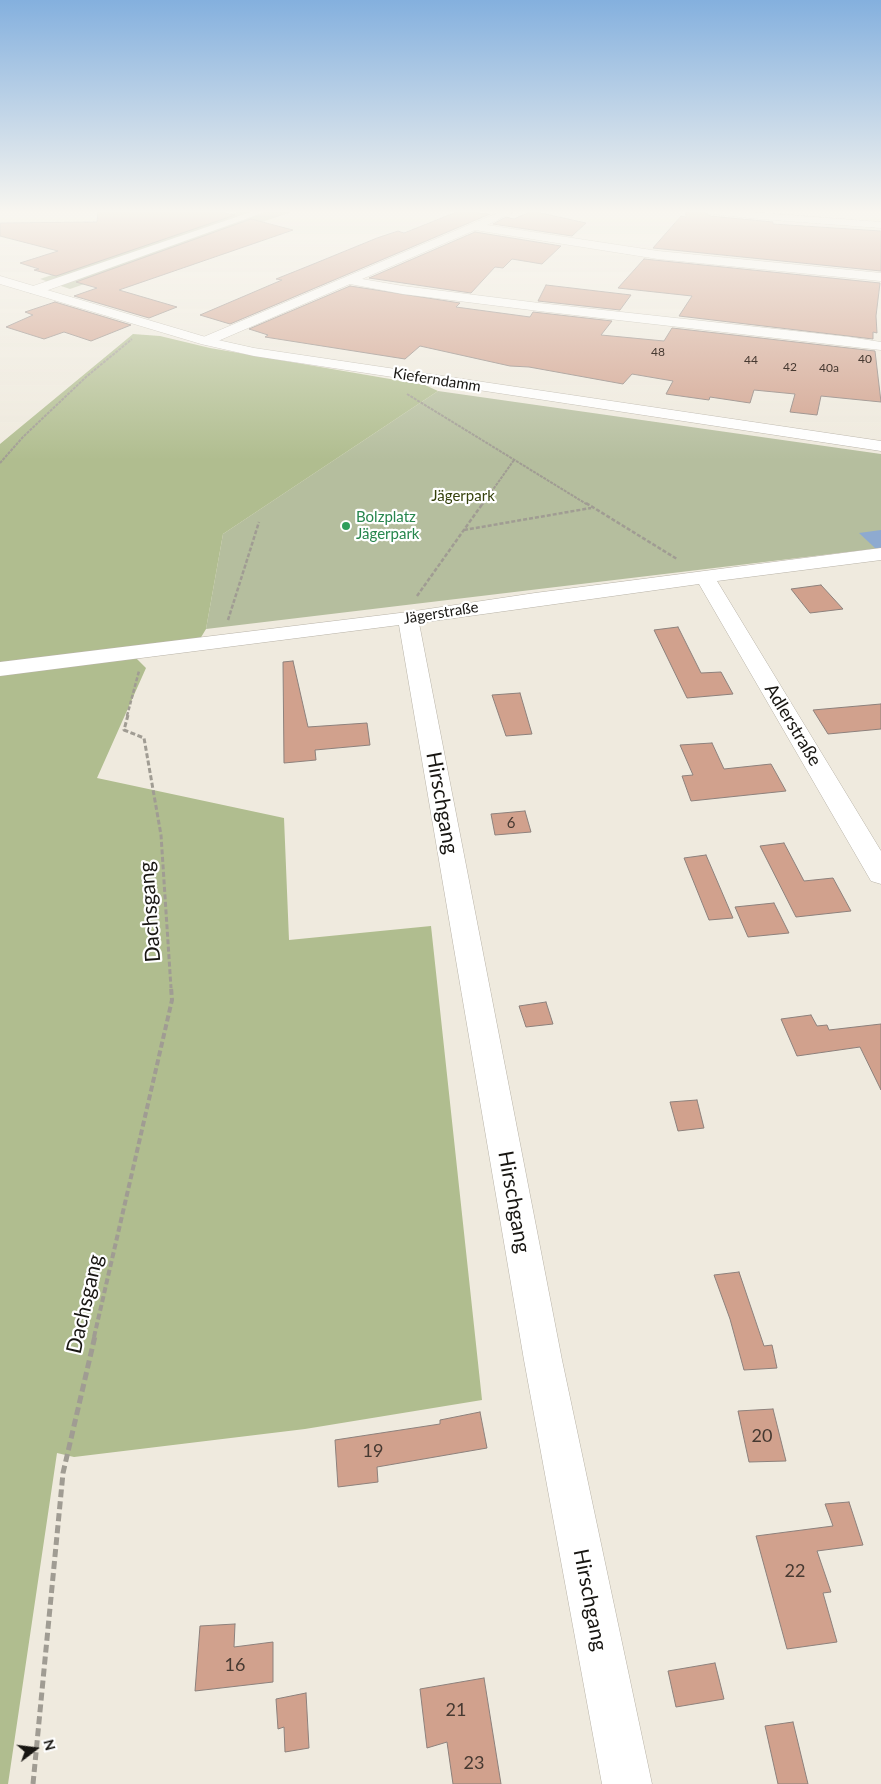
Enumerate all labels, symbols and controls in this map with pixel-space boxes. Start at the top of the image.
house number: 48 [651,345,665,359]
house number: 40 [858,352,872,366]
house number: 44 [744,353,758,367]
house number: 42 [783,360,797,374]
house number: 40a [819,361,839,375]
street label: Kieferndamm [392,364,482,396]
park label: Jägerpark [431,487,495,505]
place label: Bolzplatz Jägerpark [356,508,419,543]
marker: Bolzplatz Jägerpark [340,520,352,532]
street label: Jägerstraße [402,598,480,628]
street label: Adlerstraße [760,680,826,770]
street label: Hirschgang [421,750,463,856]
house number: 6 [507,814,515,832]
street label: Dachsgang [134,861,166,963]
street label: Hirschgang [493,1149,535,1255]
street label: Dachsgang [61,1252,109,1356]
house number: 20 [752,1425,772,1447]
house number: 19 [363,1440,383,1462]
street label: Hirschgang [568,1547,612,1653]
house number: 22 [785,1560,805,1582]
house number: 16 [225,1654,245,1676]
house number: 21 [446,1699,466,1721]
north arrow [10,1724,60,1774]
text: N [40,1738,60,1752]
house number: 23 [464,1752,484,1774]

